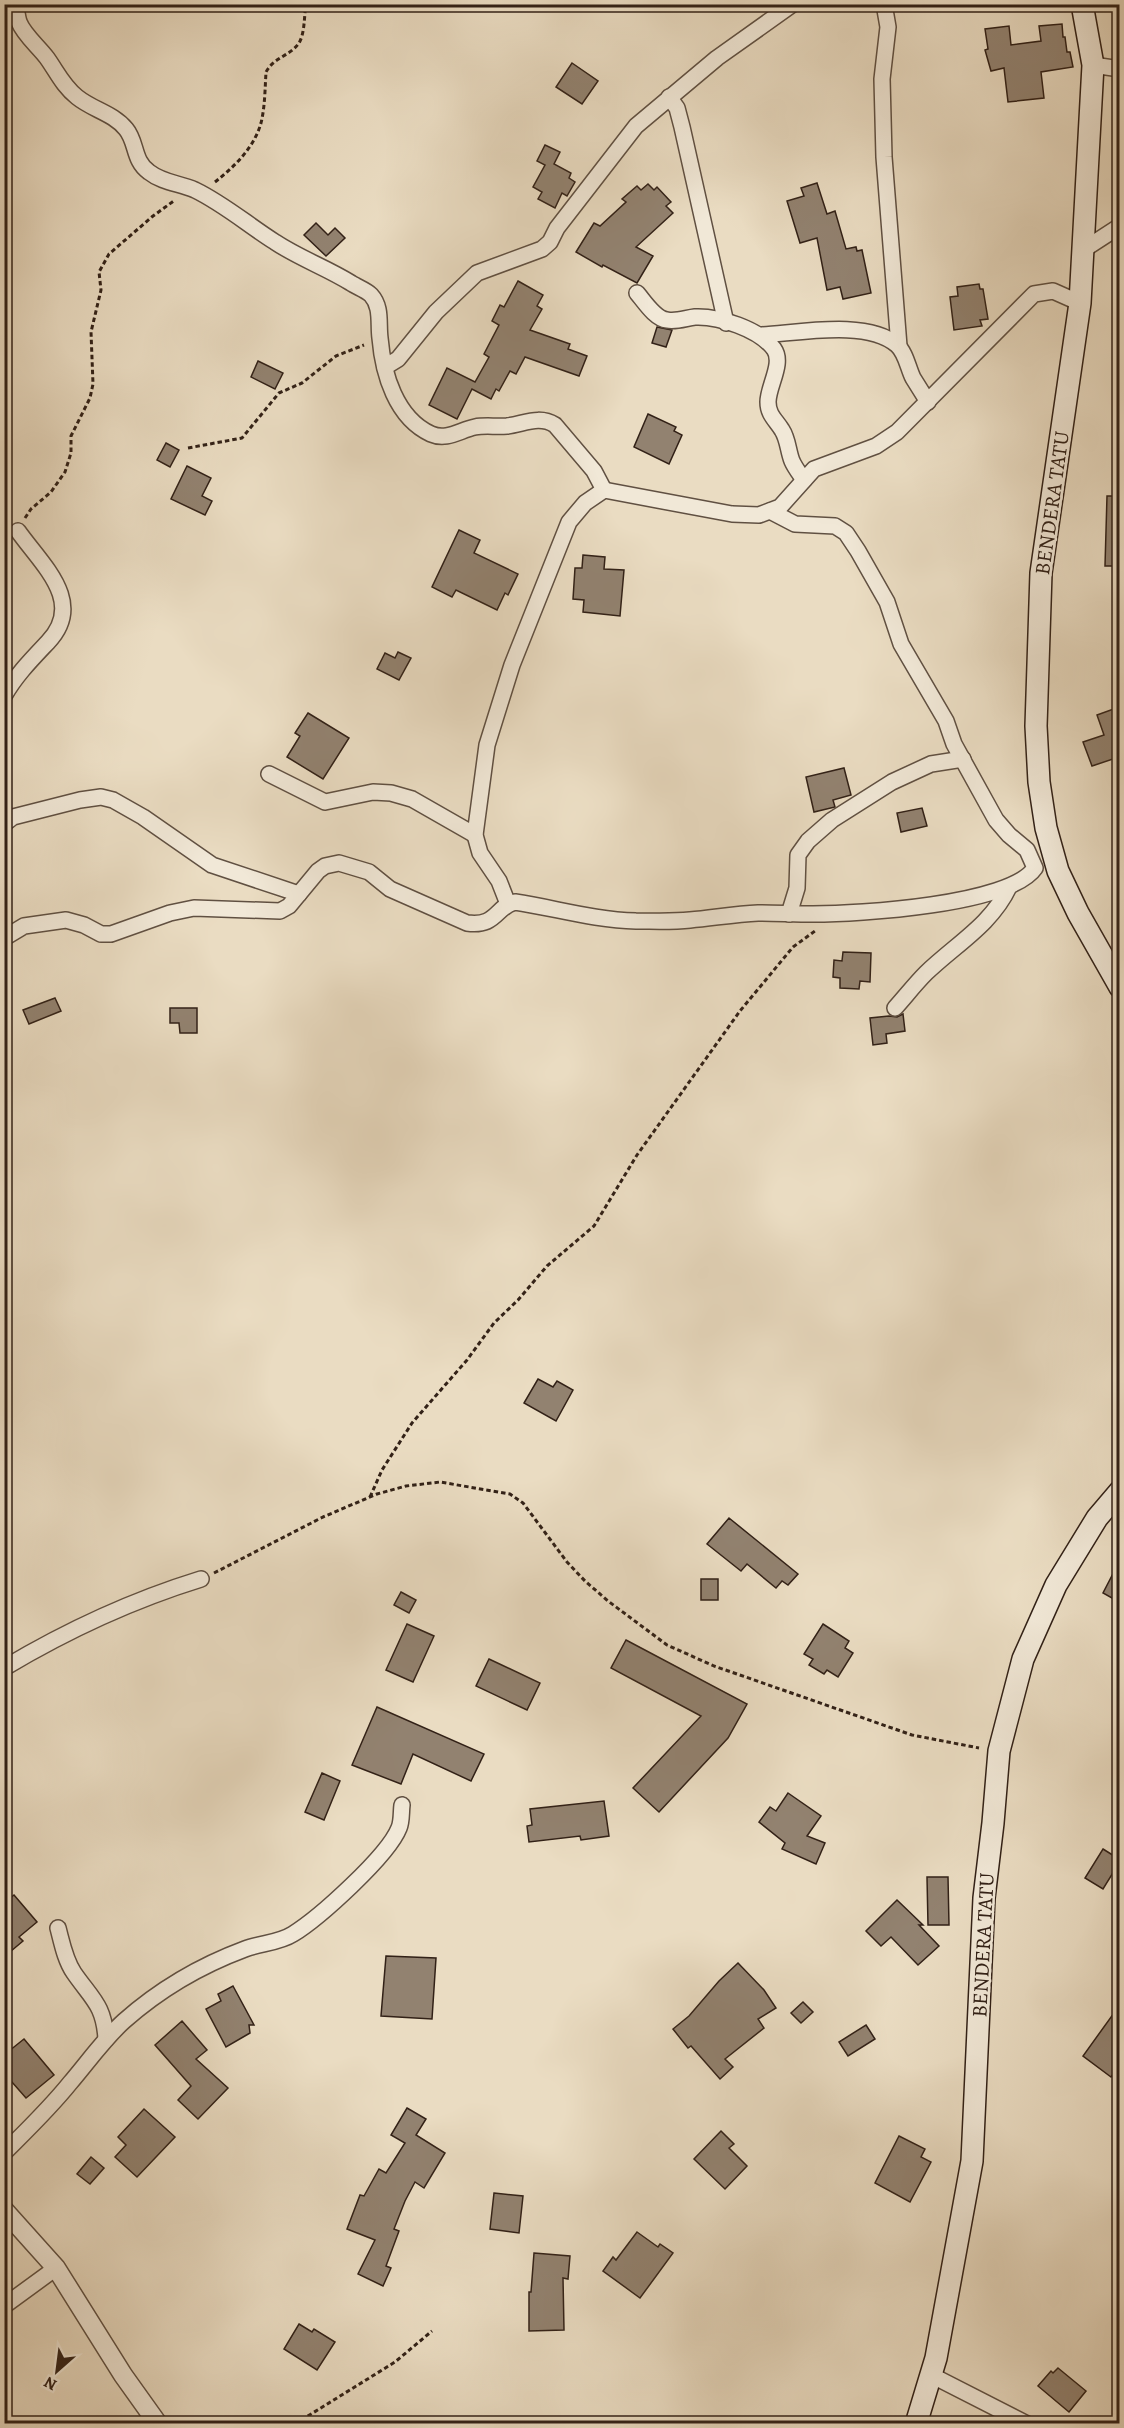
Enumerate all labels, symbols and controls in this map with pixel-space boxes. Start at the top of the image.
street label: BENDERA TATU [1028,429,1076,577]
street label: BENDERA TATU [965,1872,1001,2018]
north arrow [27,2341,87,2401]
text: N [40,2371,61,2396]

